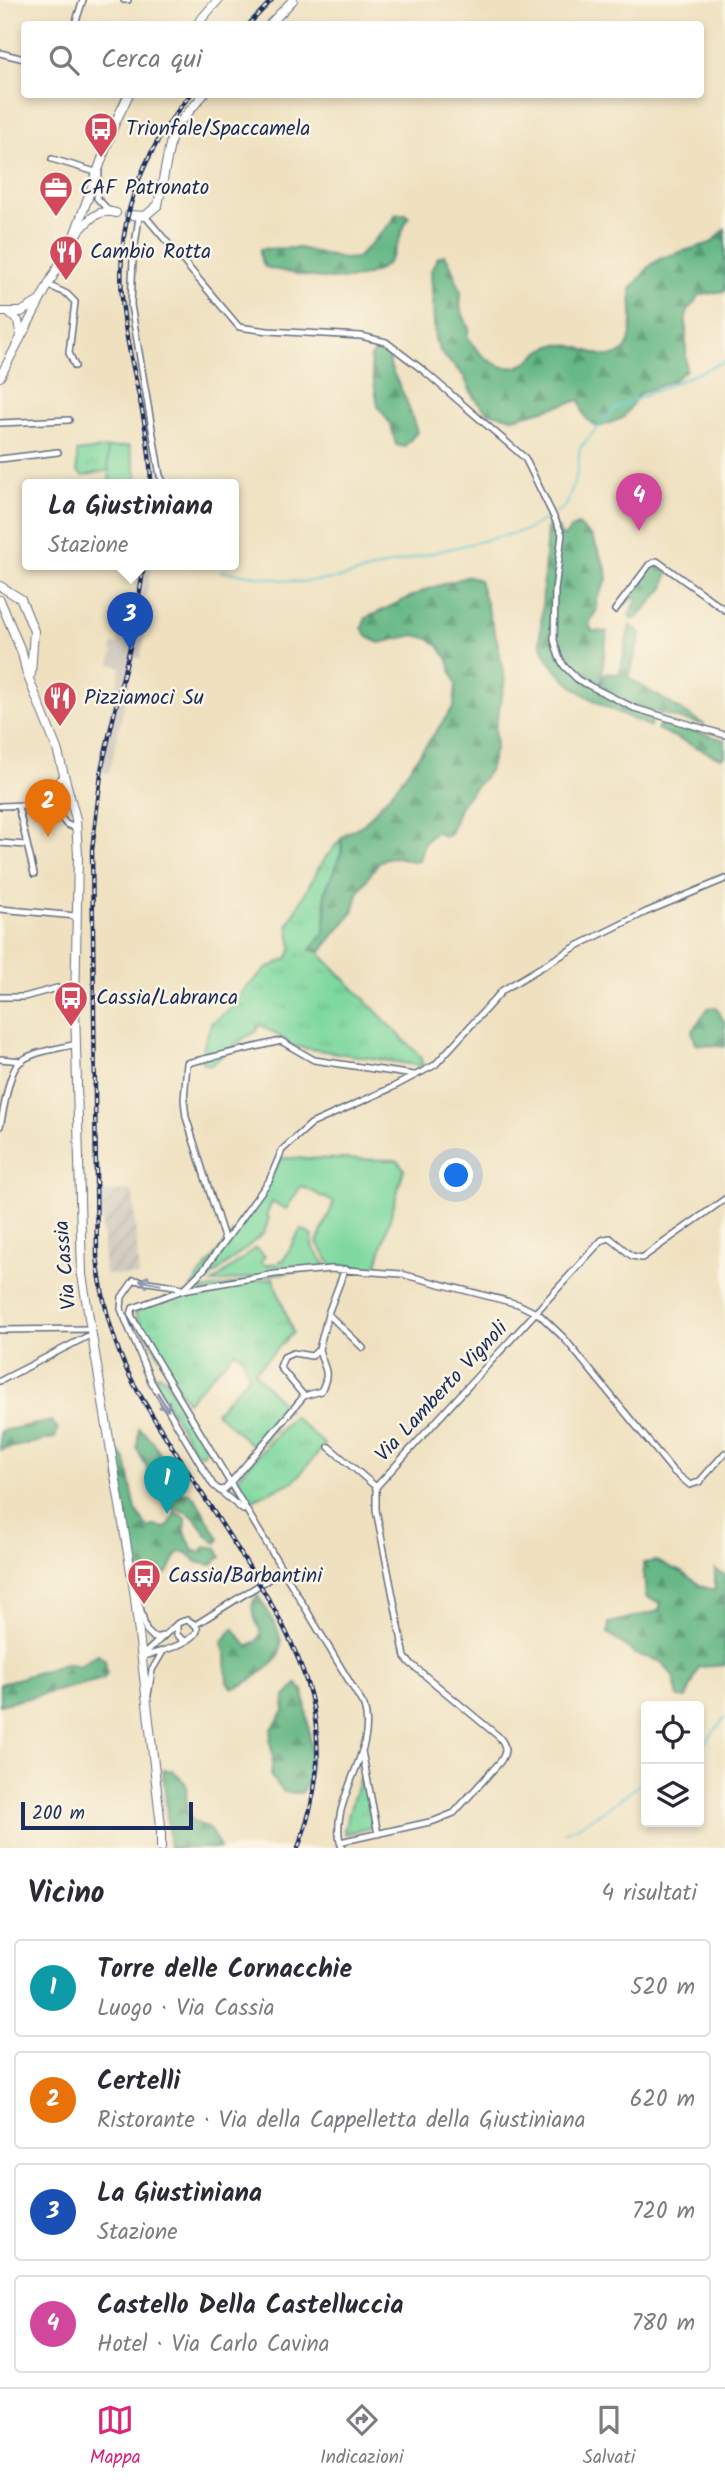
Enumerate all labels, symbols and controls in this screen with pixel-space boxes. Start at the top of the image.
search box [21,21,704,98]
text: Cerca qui [101,39,202,81]
icon: search [45,41,83,79]
bus stop icon: Trionfale/Spaccamela [82,110,120,159]
place label: Trionfale/Spaccamela [126,113,310,146]
office icon: CAF Patronato [37,169,75,218]
place label: CAF Patronato [80,172,209,205]
restaurant icon: Cambio Rotta [47,233,85,282]
place label: Cambio Rotta [90,236,211,269]
pin: 4 [616,473,662,531]
popup [22,479,239,570]
text: La Giustiniana [48,486,213,528]
text: Stazione [48,528,128,564]
pin: 3 [107,592,153,650]
restaurant icon: Pizziamoci Su [41,679,79,728]
place label: Pizziamoci Su [84,682,204,715]
pin: 2 [25,779,71,837]
bus stop icon: Cassia/Labranca [52,979,90,1028]
place label: Cassia/Labranca [96,982,238,1015]
your location [439,1158,473,1192]
street label: Via Cassia [46,1219,86,1311]
one-way arrow [139,1274,162,1288]
street label: Via Lamberto Vignoli [368,1313,517,1470]
one-way arrow [157,1391,171,1411]
pin: 1 [144,1456,190,1514]
bus stop icon: Cassia/Barbantini [125,1557,163,1606]
place label: Cassia/Barbantini [168,1560,323,1593]
map controls [641,1701,704,1827]
button: locate [641,1701,704,1764]
button: layers [641,1764,704,1827]
scale bar [21,1799,192,1831]
text: 200 m [32,1799,85,1829]
text: Vicino [28,1870,105,1918]
text: 4 risultati [601,1876,697,1912]
text: Torre delle Cornacchie [97,1949,352,1991]
text: 1 [50,1970,56,2006]
text: 520 m [630,1970,695,2006]
text: Luogo · Via Cassia [97,1991,274,2027]
text: Certelli [97,2061,180,2103]
text: 2 [46,2082,60,2118]
text: 620 m [630,2082,695,2118]
text: Ristorante · Via della Cappelletta della Giustiniana [97,2103,585,2139]
text: La Giustiniana [97,2173,262,2215]
text: 3 [47,2194,59,2230]
text: 720 m [632,2194,695,2230]
text: Stazione [97,2215,178,2251]
text: Castello Della Castelluccia [97,2285,403,2327]
text: 4 [47,2306,59,2342]
text: 780 m [632,2306,695,2342]
text: Hotel · Via Carlo Cavina [97,2327,330,2363]
tab: Mappa [90,2401,141,2473]
tab: Indicazioni [320,2401,404,2473]
tab: Salvati [583,2401,635,2473]

